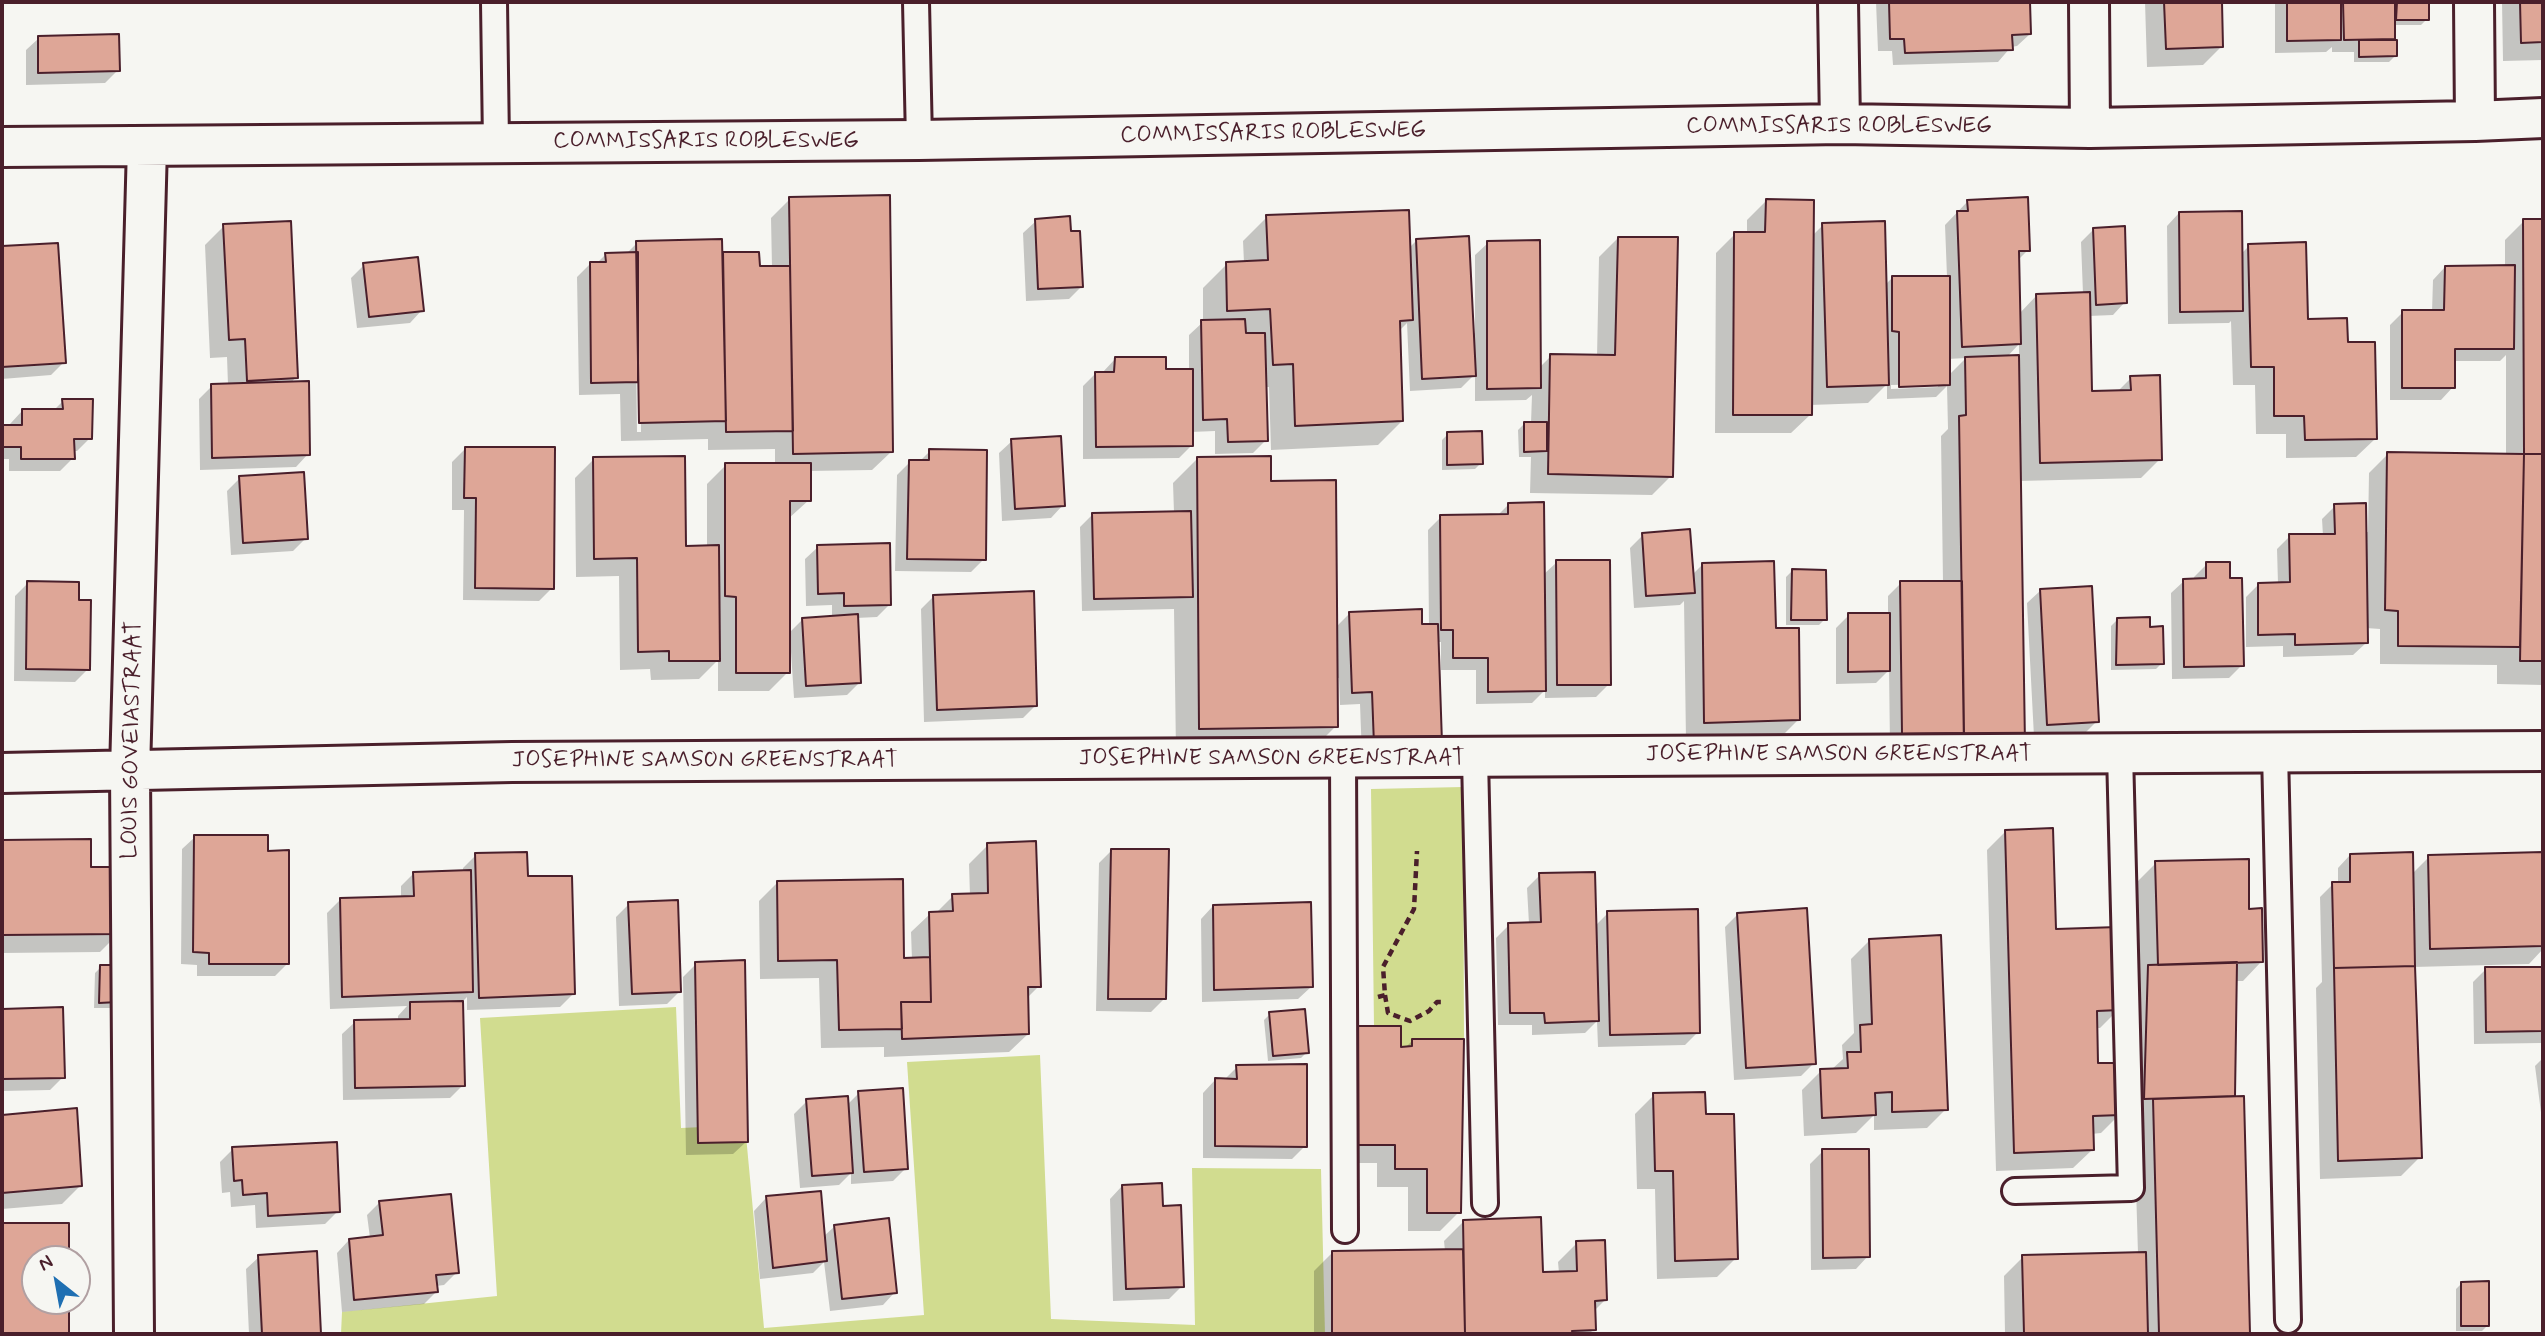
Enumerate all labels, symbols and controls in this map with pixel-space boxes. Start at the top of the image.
street label: COMMISSARIS ROBLESWEG [1686,113,1992,141]
street label: COMMISSARIS ROBLESWEG [1120,118,1426,150]
street label: COMMISSARIS ROBLESWEG [553,128,859,156]
street label: LOUIS GOVEIASTRAAT [117,621,149,859]
street label: JOSEPHINE SAMSON GREENSTRAAT [1646,741,2032,769]
street label: JOSEPHINE SAMSON GREENSTRAAT [1079,745,1465,773]
street label: JOSEPHINE SAMSON GREENSTRAAT [512,747,898,775]
north arrow [21,1245,91,1315]
text: N [34,1249,58,1277]

